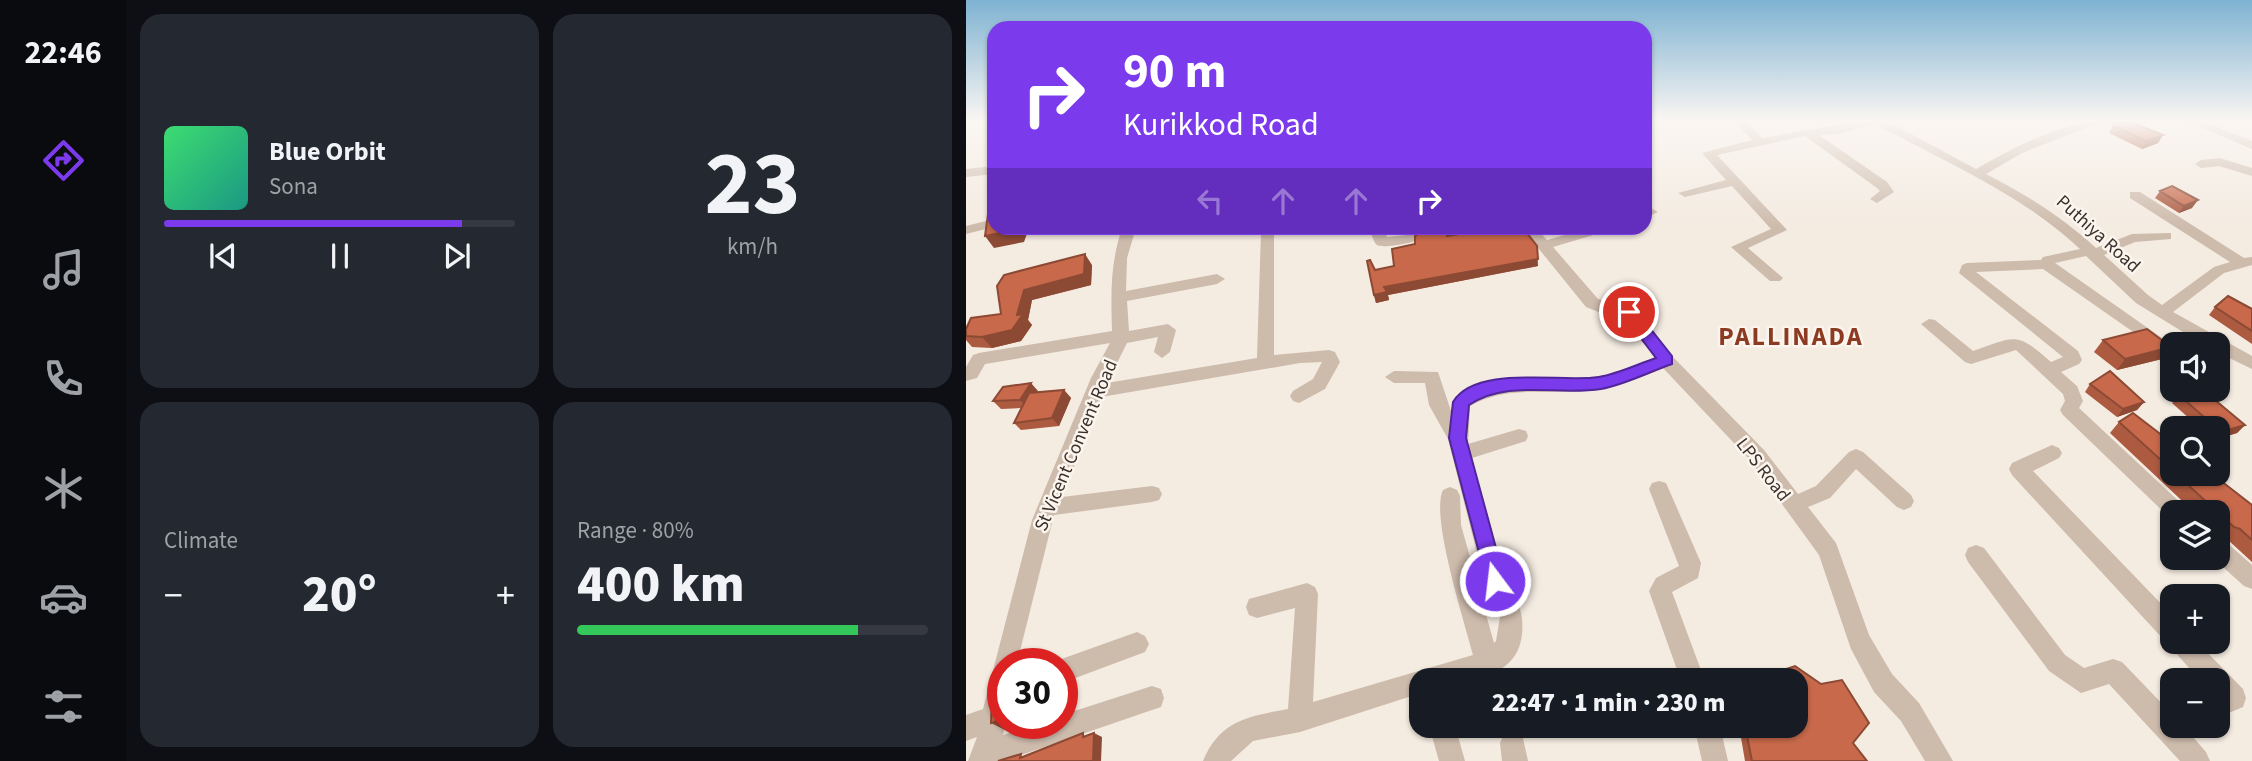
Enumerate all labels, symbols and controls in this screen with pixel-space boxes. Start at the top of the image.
text: 22:46 [24,30,102,76]
text: 90 m [1123,37,1227,107]
icon: right [1008,49,1099,140]
text: Kurikkod Road [1123,102,1319,148]
text: 23 [704,120,801,249]
text: Blue Orbit [269,133,386,170]
icon: directions [39,136,88,185]
text: Sona [269,170,318,203]
icon: left [1191,182,1229,220]
icon: ahead [1264,182,1302,220]
icon: ahead [1337,182,1375,220]
icon: right [1410,182,1448,220]
street label: Puthiya Road [2050,189,2146,279]
text: km/h [727,230,778,263]
icon: previous [204,237,242,275]
icon: pause [321,237,359,275]
icon: next [438,237,476,275]
icon: music [39,245,88,294]
pin [1599,282,1659,342]
icon: arrive [1610,293,1648,331]
district label: PALLINADA [1718,318,1864,355]
map controls [2160,332,2230,738]
button: sound [2160,332,2230,402]
icon: phone [39,354,88,403]
street label: St Vicent Convent Road [1028,356,1125,535]
button: search [2160,416,2230,486]
street label: LPS Road [1729,432,1796,508]
icon: climate [39,464,88,513]
button: layers [2160,500,2230,570]
text: Range · 80% [577,514,694,547]
text: Climate [164,524,238,557]
position arrow [1458,544,1532,618]
text: 400 km [577,548,745,622]
text: 20° [302,558,377,632]
text: − [164,569,183,623]
text: + [496,569,515,623]
icon: car [39,573,88,622]
button: + [2160,584,2230,654]
speed limit sign: 30 [987,648,1078,739]
button: − [2160,668,2230,738]
icon: filters [39,682,88,731]
text: 22:47 · 1 min · 230 m [1492,684,1725,721]

